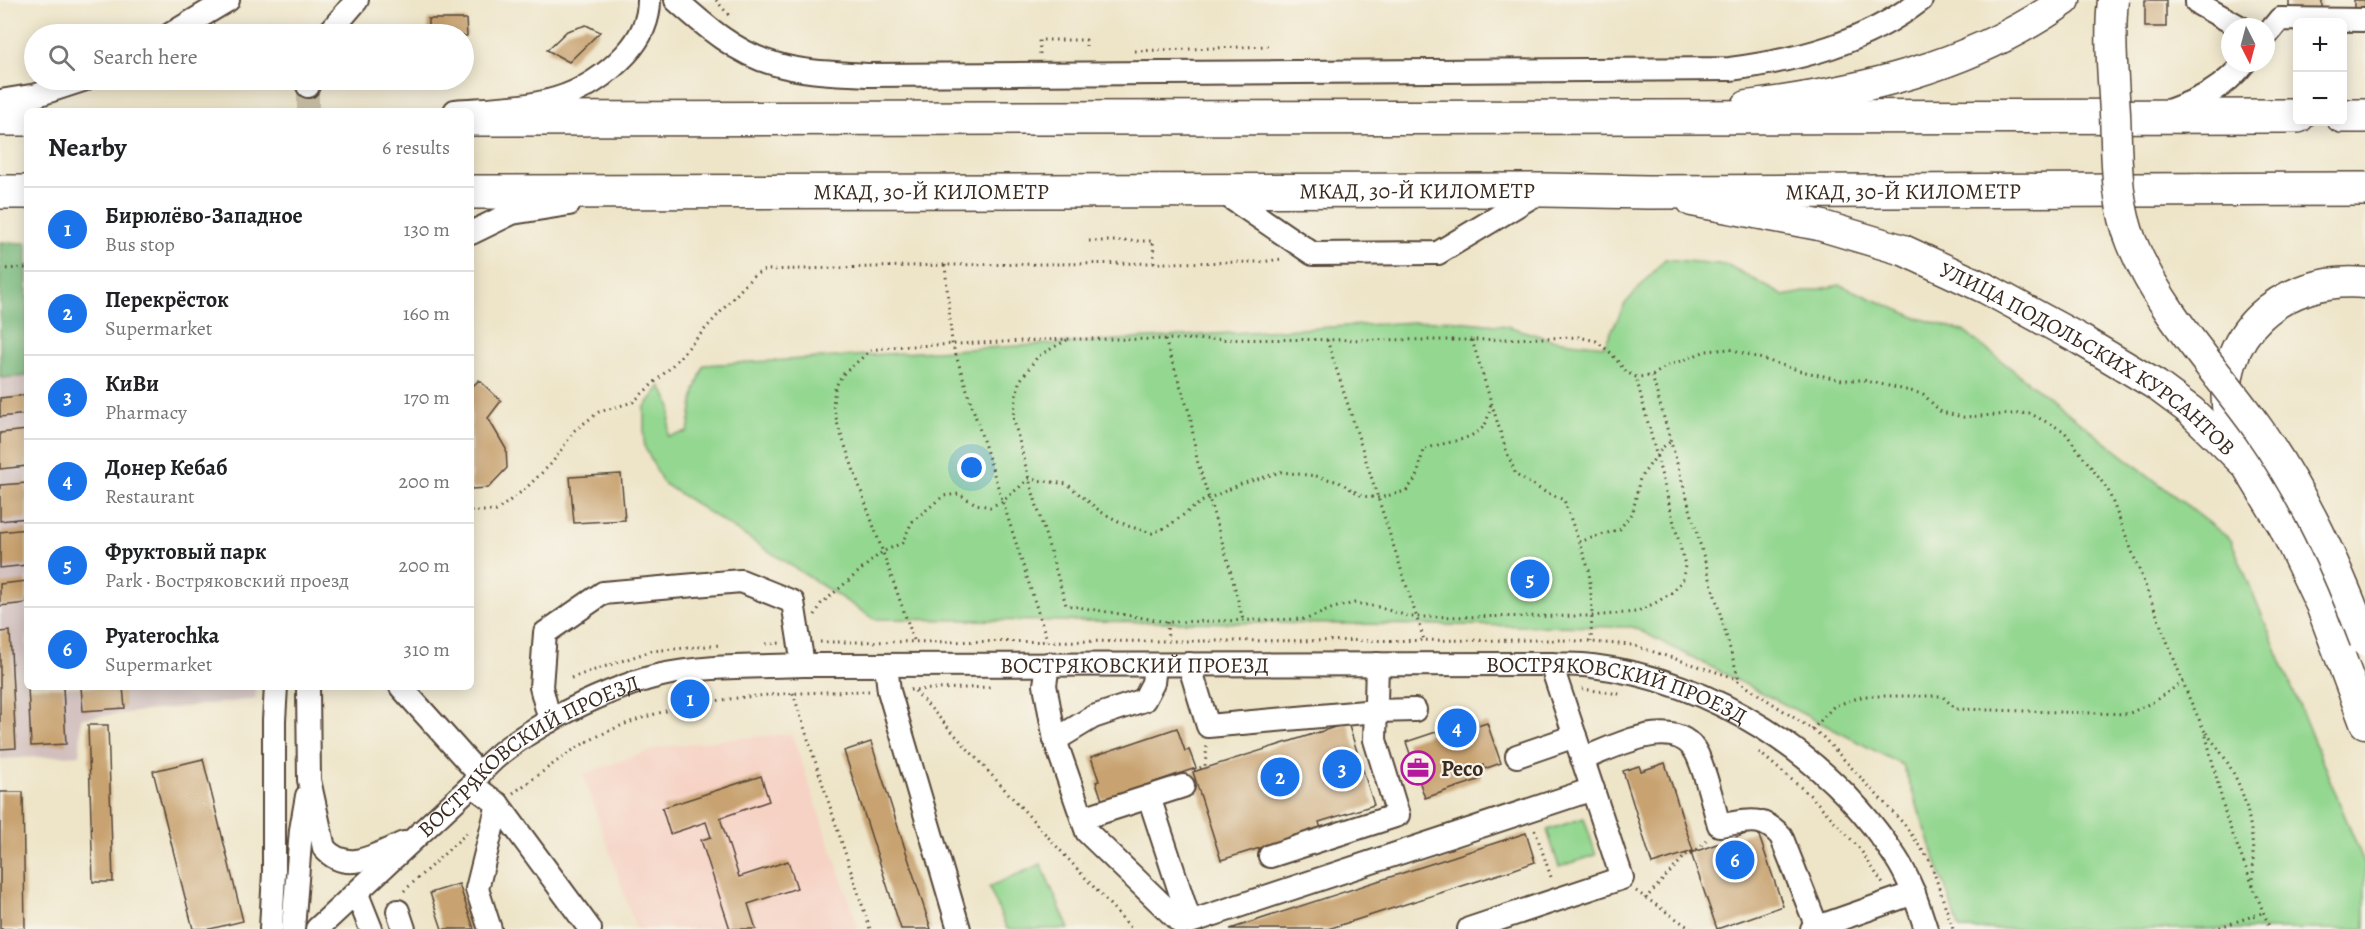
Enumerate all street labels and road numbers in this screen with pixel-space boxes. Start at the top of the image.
street label: МКАД, 30-Й КИЛОМЕТР [1299,176,1535,206]
street label: МКАД, 30-Й КИЛОМЕТР [1785,176,2021,207]
street label: МКАД, 30-Й КИЛОМЕТР [813,177,1049,207]
street label: УЛИЦА ПОДОЛЬСКИХ КУРСАНТОВ [1934,255,2242,463]
street label: ВОСТРЯКОВСКИЙ ПРОЕЗД [1000,650,1269,681]
street label: ВОСТРЯКОВСКИЙ ПРОЕЗД [1486,650,1752,731]
street label: ВОСТРЯКОВСКИЙ ПРОЕЗД [411,668,644,844]

